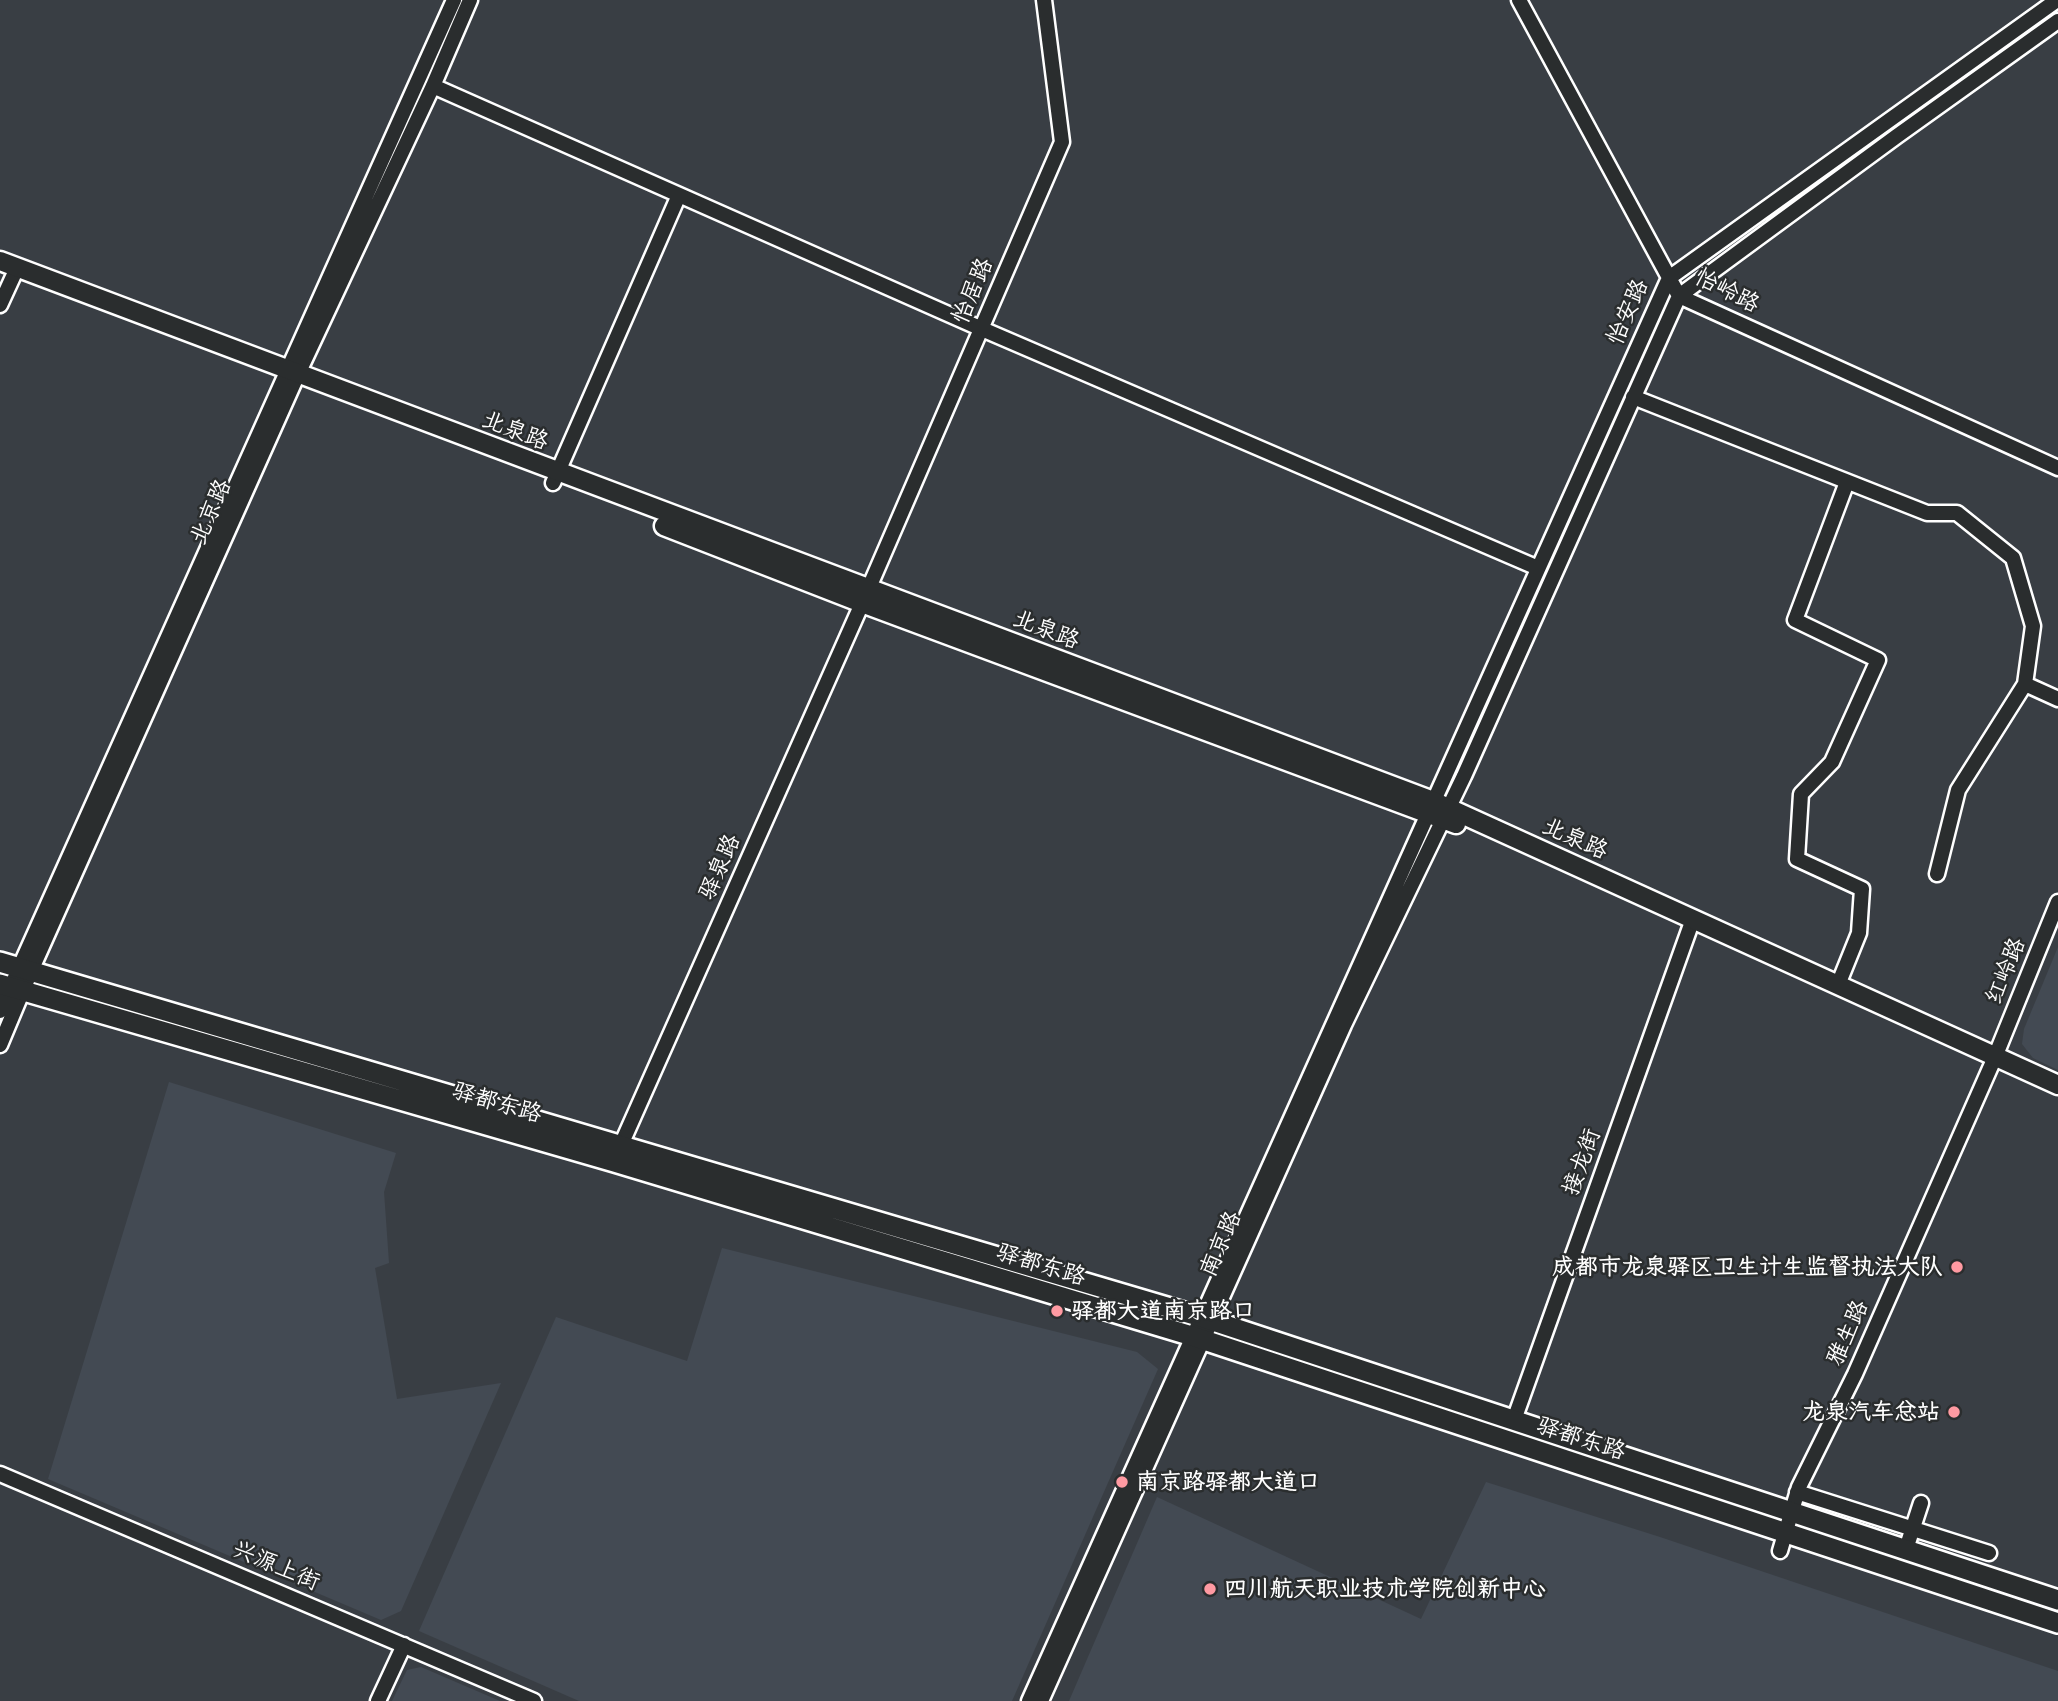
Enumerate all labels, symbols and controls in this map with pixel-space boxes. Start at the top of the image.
street label: 怡居路 [947,254,999,328]
street label: 怡岭路 [1690,263,1764,319]
street label: 怡安路 [1601,275,1655,349]
street label: 北泉路 [478,406,552,456]
street label: 北京路 [184,475,238,549]
street label: 北泉路 [1009,605,1083,655]
street label: 北泉路 [1538,812,1612,866]
street label: 驿泉路 [693,830,747,904]
street label: 红岭路 [1980,934,2032,1008]
street label: 驿都东路 [449,1077,545,1129]
street label: 接龙街 [1557,1125,1607,1199]
street label: 南京路 [1194,1207,1248,1281]
street label: 驿都东路 [993,1238,1089,1292]
place label: 成都市龙泉驿区卫生计生监督执法大队 [1552,1253,1943,1281]
marker: 成都市龙泉驿区卫生计生监督执法大队 [1949,1259,1965,1275]
street label: 雅生路 [1821,1296,1875,1370]
place label: 驿都大道南京路口 [1071,1297,1255,1325]
marker: 驿都大道南京路口 [1049,1303,1065,1319]
place label: 龙泉汽车总站 [1802,1398,1940,1426]
marker: 龙泉汽车总站 [1946,1404,1962,1420]
street label: 驿都东路 [1533,1412,1629,1466]
place label: 南京路驿都大道口 [1136,1468,1320,1496]
marker: 南京路驿都大道口 [1114,1474,1130,1490]
street label: 兴源上街 [228,1535,324,1597]
place label: 四川航天职业技术学院创新中心 [1224,1575,1546,1603]
marker: 四川航天职业技术学院创新中心 [1202,1581,1218,1597]

